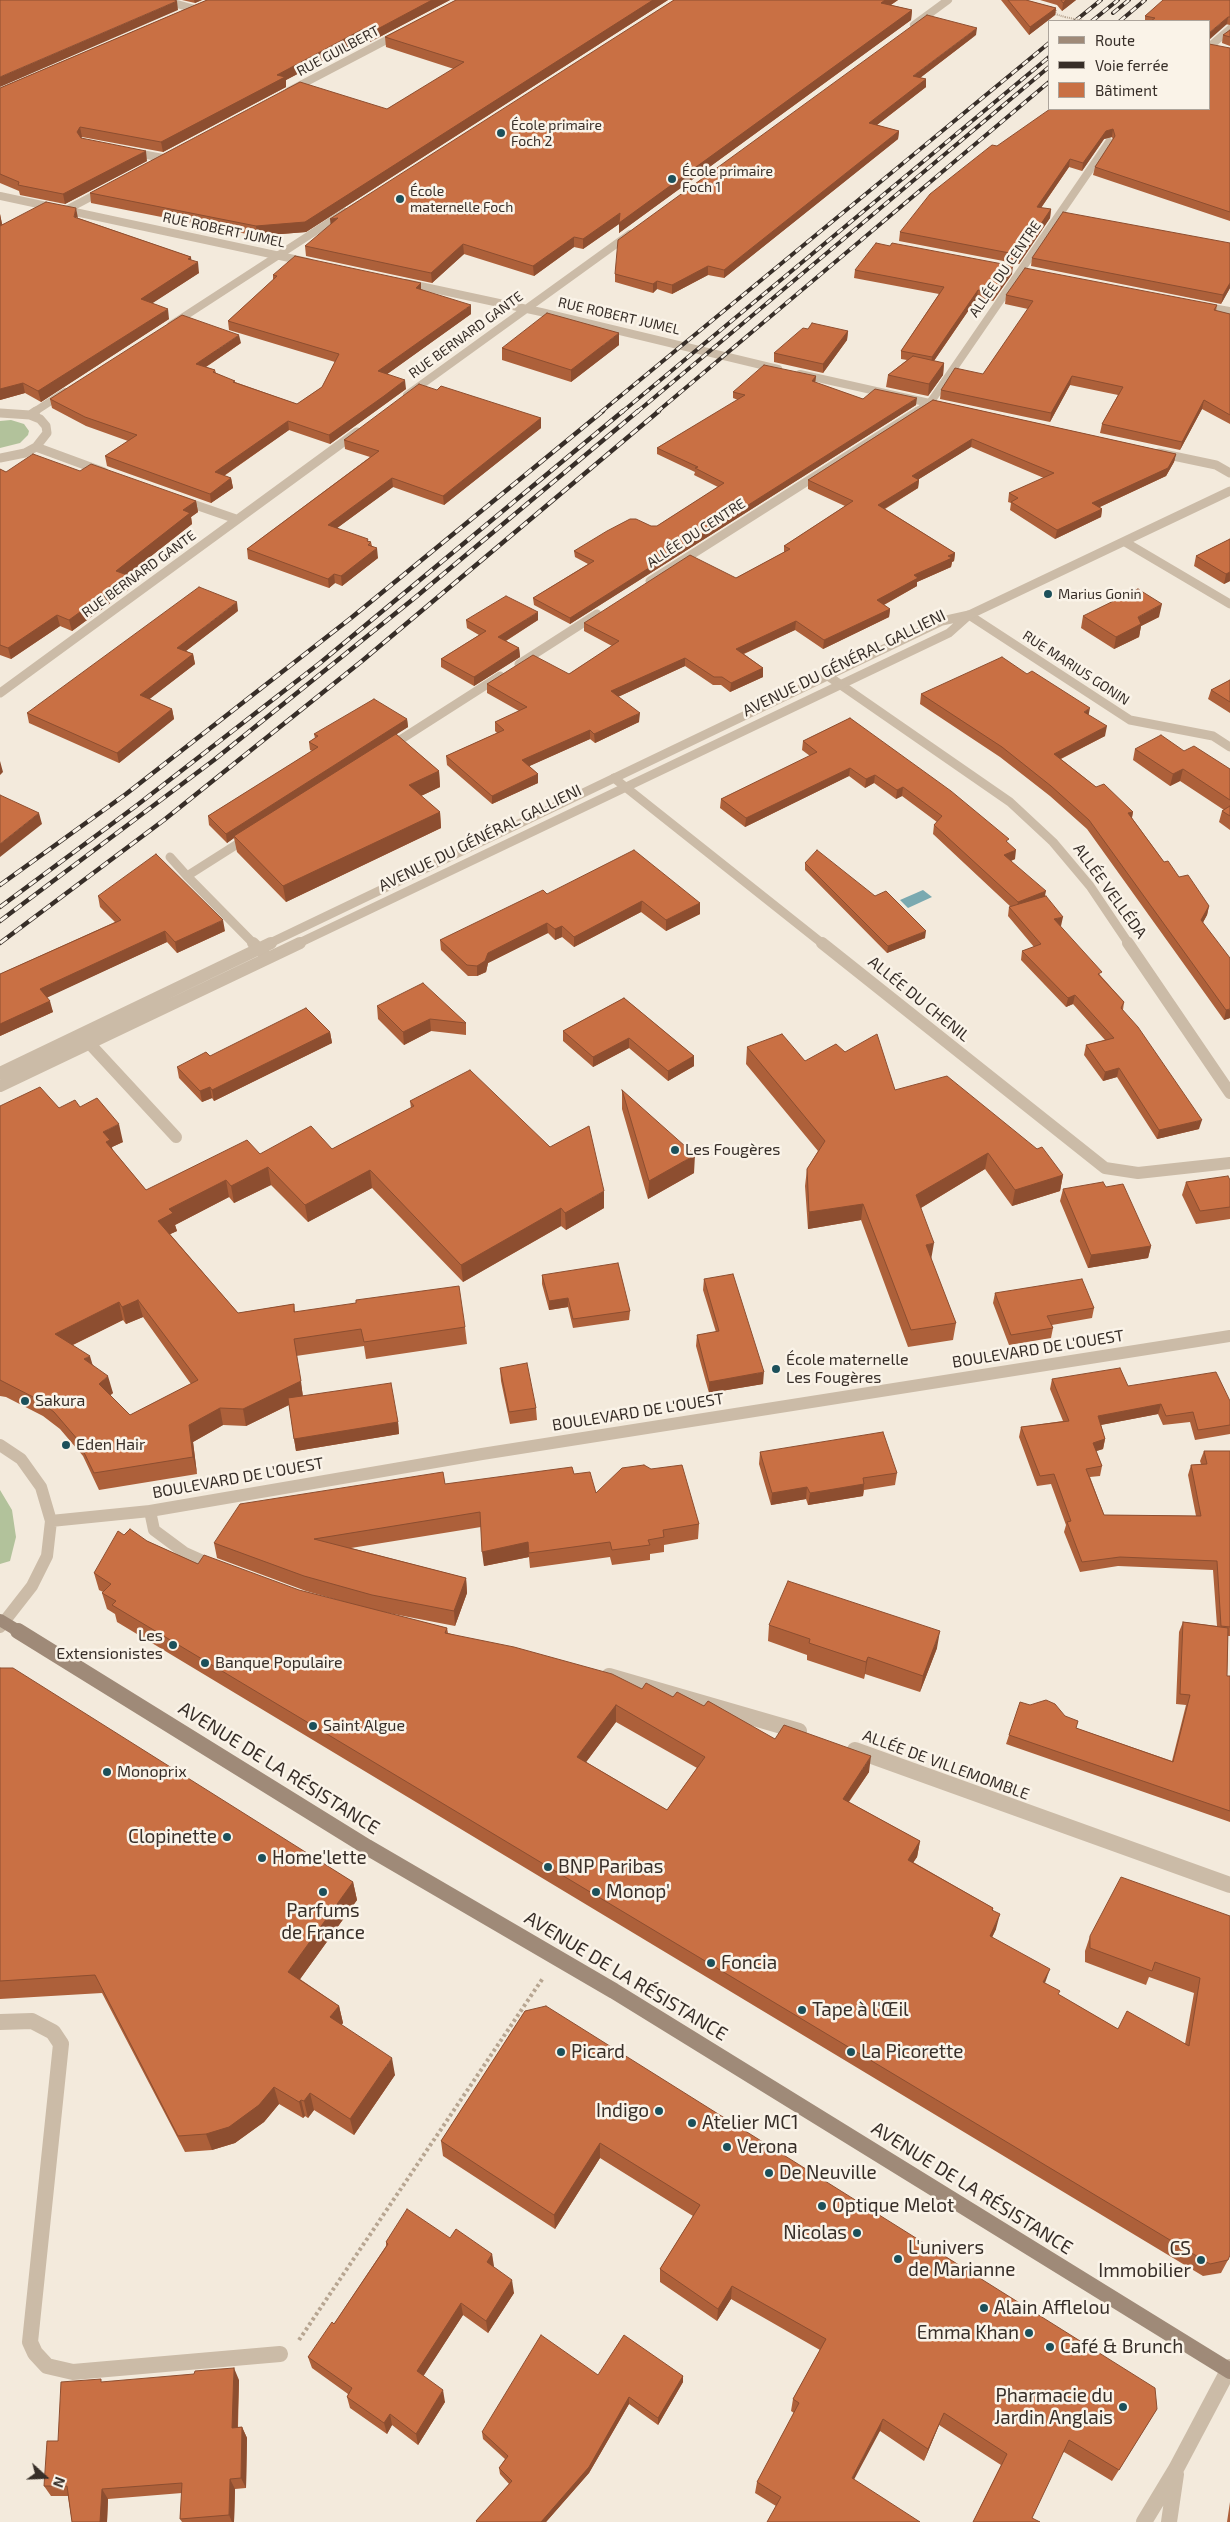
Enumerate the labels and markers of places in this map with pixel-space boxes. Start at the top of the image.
place label: École primaire Foch 2 [511,117,602,150]
marker: École primaire Foch 2 [495,127,507,139]
place label: École primaire Foch 1 [682,163,773,196]
marker: École primaire Foch 1 [666,173,678,185]
place label: École maternelle Foch [410,183,513,216]
marker: École maternelle Foch [394,193,406,205]
place label: Marius Gonin [1058,586,1142,602]
marker: Marius Gonin [1042,588,1054,600]
place label: Les Fougères [685,1140,780,1160]
marker: Les Fougères [669,1144,681,1156]
place label: École maternelle Les Fougères [786,1350,909,1388]
marker: École maternelle Les Fougères [770,1363,782,1375]
place label: Sakura [35,1391,85,1411]
marker: Sakura [19,1395,31,1407]
place label: Eden Hair [76,1435,145,1455]
marker: Eden Hair [60,1439,72,1451]
place label: Les Extensionistes [56,1626,163,1664]
marker: Les Extensionistes [167,1639,179,1651]
place label: Banque Populaire [215,1653,343,1673]
marker: Banque Populaire [199,1657,211,1669]
place label: Saint Algue [323,1716,405,1736]
marker: Saint Algue [307,1720,319,1732]
place label: Monoprix [117,1762,187,1782]
marker: Monoprix [101,1766,113,1778]
place label: Clopinette [128,1826,217,1848]
marker: Clopinette [221,1831,233,1843]
place label: Home'lette [272,1847,367,1869]
marker: Home'lette [256,1852,268,1864]
place label: BNP Paribas [558,1856,663,1878]
marker: BNP Paribas [542,1861,554,1873]
place label: Monop' [606,1881,670,1903]
marker: Parfums de France [317,1886,329,1898]
marker: Monop' [590,1886,602,1898]
place label: Parfums de France [281,1900,365,1944]
place label: Foncia [721,1952,777,1974]
marker: Foncia [705,1957,717,1969]
place label: Tape à l'Œil [812,1999,909,2021]
marker: Tape à l'Œil [796,2004,808,2016]
place label: Picard [571,2041,625,2063]
place label: La Picorette [861,2041,964,2063]
marker: Picard [555,2046,567,2058]
marker: La Picorette [845,2046,857,2058]
place label: Indigo [596,2100,649,2122]
marker: Indigo [653,2105,665,2117]
place label: Atelier MC1 [702,2112,799,2134]
marker: Atelier MC1 [686,2117,698,2129]
place label: Verona [737,2136,798,2158]
marker: Verona [721,2141,733,2153]
place label: De Neuville [779,2162,877,2184]
marker: De Neuville [763,2167,775,2179]
place label: Optique Melot [832,2195,954,2217]
marker: Optique Melot [816,2200,828,2212]
place label: Nicolas [783,2222,847,2244]
marker: Nicolas [851,2227,863,2239]
place label: L'univers de Marianne [908,2237,1015,2281]
place label: CS Immobilier [1098,2238,1191,2282]
marker: L'univers de Marianne [892,2253,904,2265]
marker: CS Immobilier [1195,2254,1207,2266]
place label: Alain Afflelou [994,2297,1110,2319]
marker: Alain Afflelou [978,2302,990,2314]
place label: Emma Khan [917,2322,1019,2344]
marker: Emma Khan [1023,2327,1035,2339]
place label: Café & Brunch [1060,2336,1183,2358]
marker: Café & Brunch [1044,2341,1056,2353]
place label: Pharmacie du Jardin Anglais [994,2385,1113,2429]
marker: Pharmacie du Jardin Anglais [1117,2401,1129,2413]

